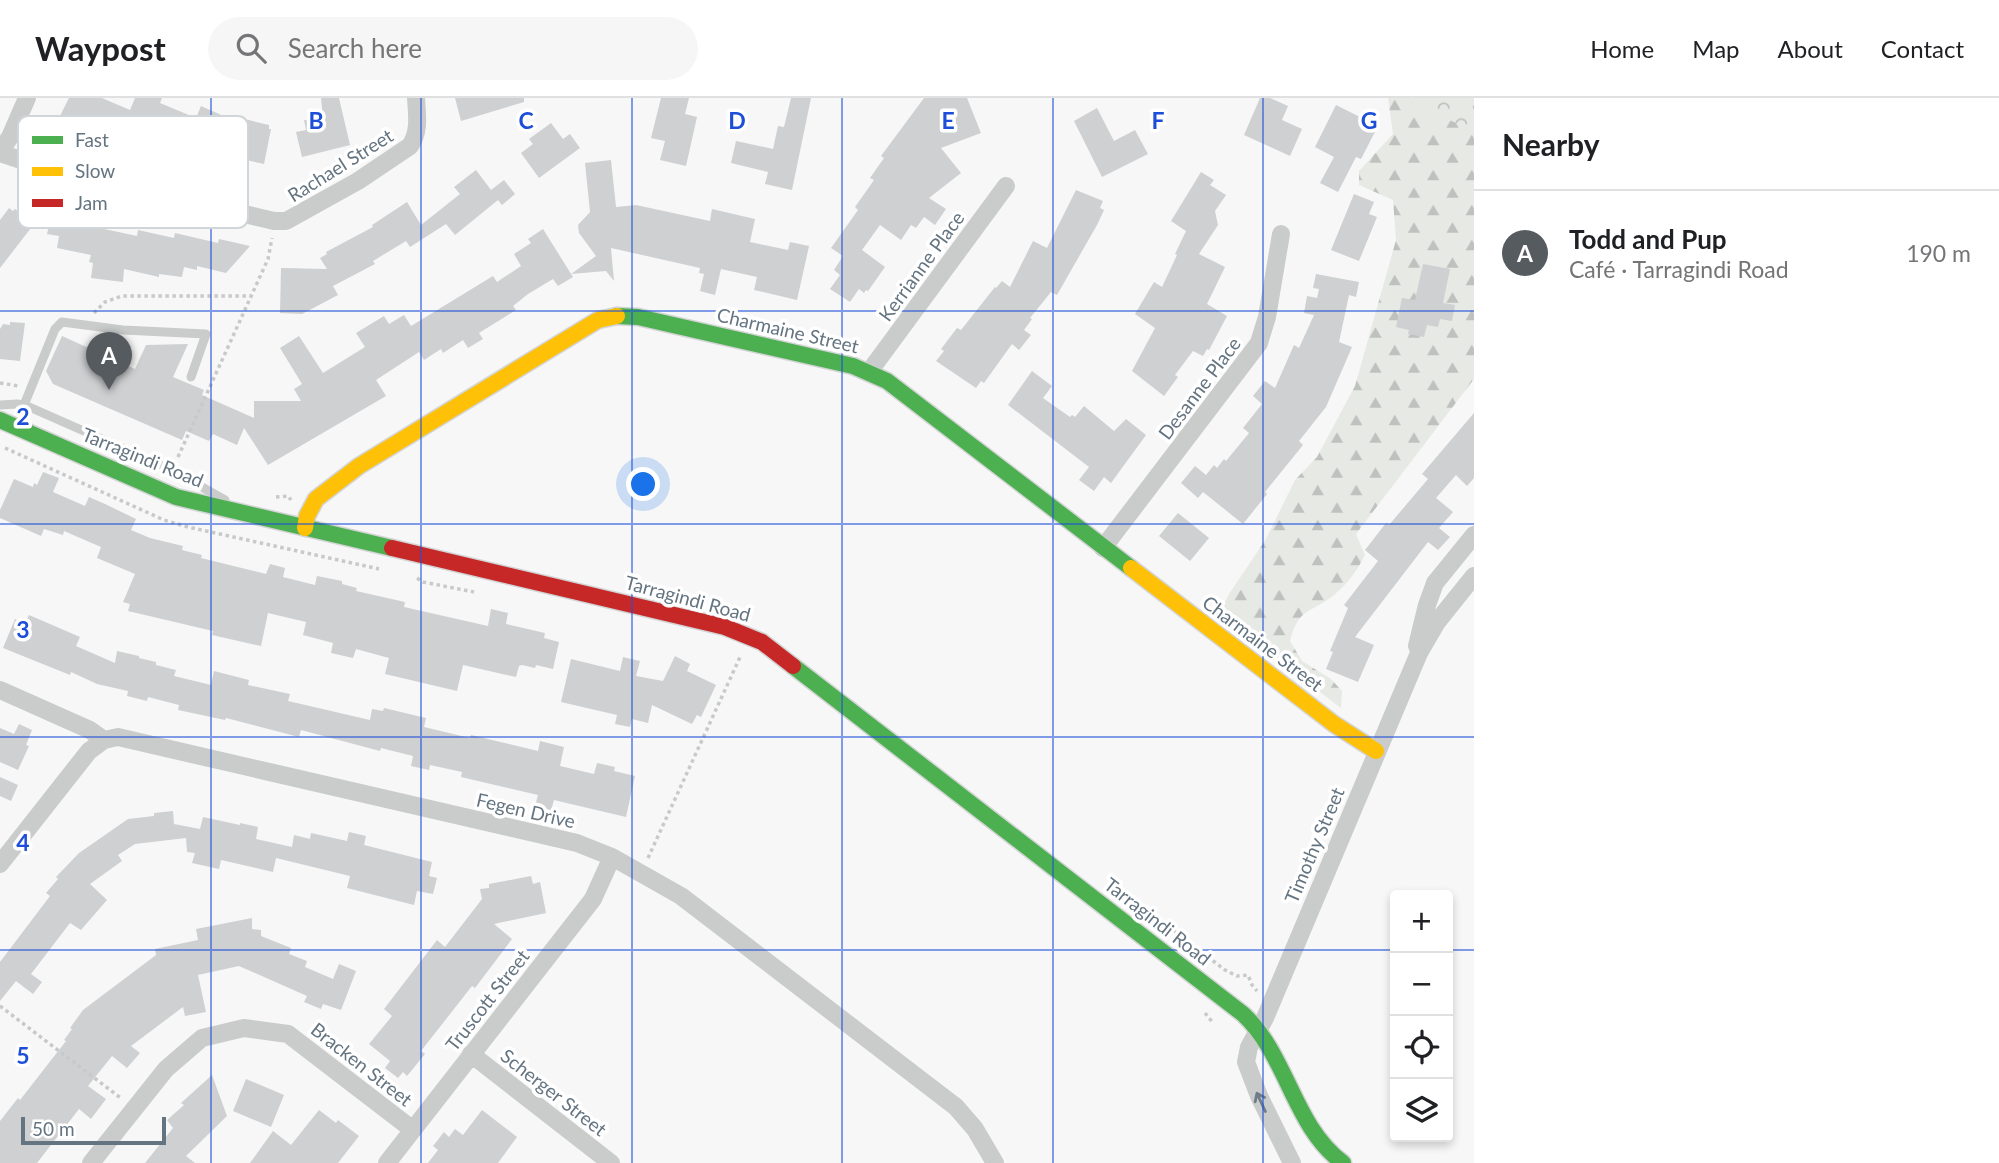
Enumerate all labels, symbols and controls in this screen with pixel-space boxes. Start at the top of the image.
search box [208,17,698,80]
text: Waypost [35,28,166,68]
icon: search [232,29,270,67]
text: Search here [288,32,422,64]
text: Home [1590,34,1654,63]
text: Map [1692,34,1740,63]
text: About [1778,34,1843,63]
text: Contact [1881,34,1964,63]
text: B [308,106,324,134]
text: C [518,106,534,134]
text: D [728,106,746,134]
text: E [941,106,955,134]
text: F [1151,106,1165,134]
text: G [1361,106,1377,134]
legend [18,116,248,228]
street label: Rachael Street [283,123,397,206]
text: Nearby [1502,126,1600,162]
text: Fast [75,128,109,151]
text: Slow [75,159,115,182]
text: Jam [75,191,108,214]
street label: Kerrianne Place [873,207,969,325]
text: Todd and Pup [1569,223,1727,255]
text: A [1517,239,1533,267]
text: 190 m [1906,239,1971,267]
text: Café · Tarragindi Road [1569,255,1789,283]
street label: Charmaine Street [715,303,861,358]
pin: A [86,332,132,390]
street label: Desanne Place [1153,332,1245,444]
text: 2 [16,402,30,430]
street label: Tarragindi Road [79,422,207,492]
your location [626,467,660,501]
street label: Tarragindi Road [623,570,753,626]
street label: Charmaine Street [1198,590,1328,696]
text: 3 [16,615,30,643]
street label: Timothy Street [1279,784,1349,906]
street label: Fegen Drive [474,787,578,833]
text: 4 [16,828,30,856]
street label: Tarragindi Road [1100,872,1216,970]
map controls [1390,890,1453,1142]
button: + [1390,890,1453,953]
street label: Truscott Street [440,945,534,1055]
button: − [1390,953,1453,1016]
button: locate [1390,1016,1453,1079]
street label: Bracken Street [307,1017,417,1111]
text: 5 [16,1041,30,1069]
street label: Scherger Street [497,1044,612,1141]
button: layers [1390,1079,1453,1142]
one-way arrow [1254,1092,1268,1113]
scale bar [21,1114,166,1146]
text: 50 m [32,1117,75,1140]

